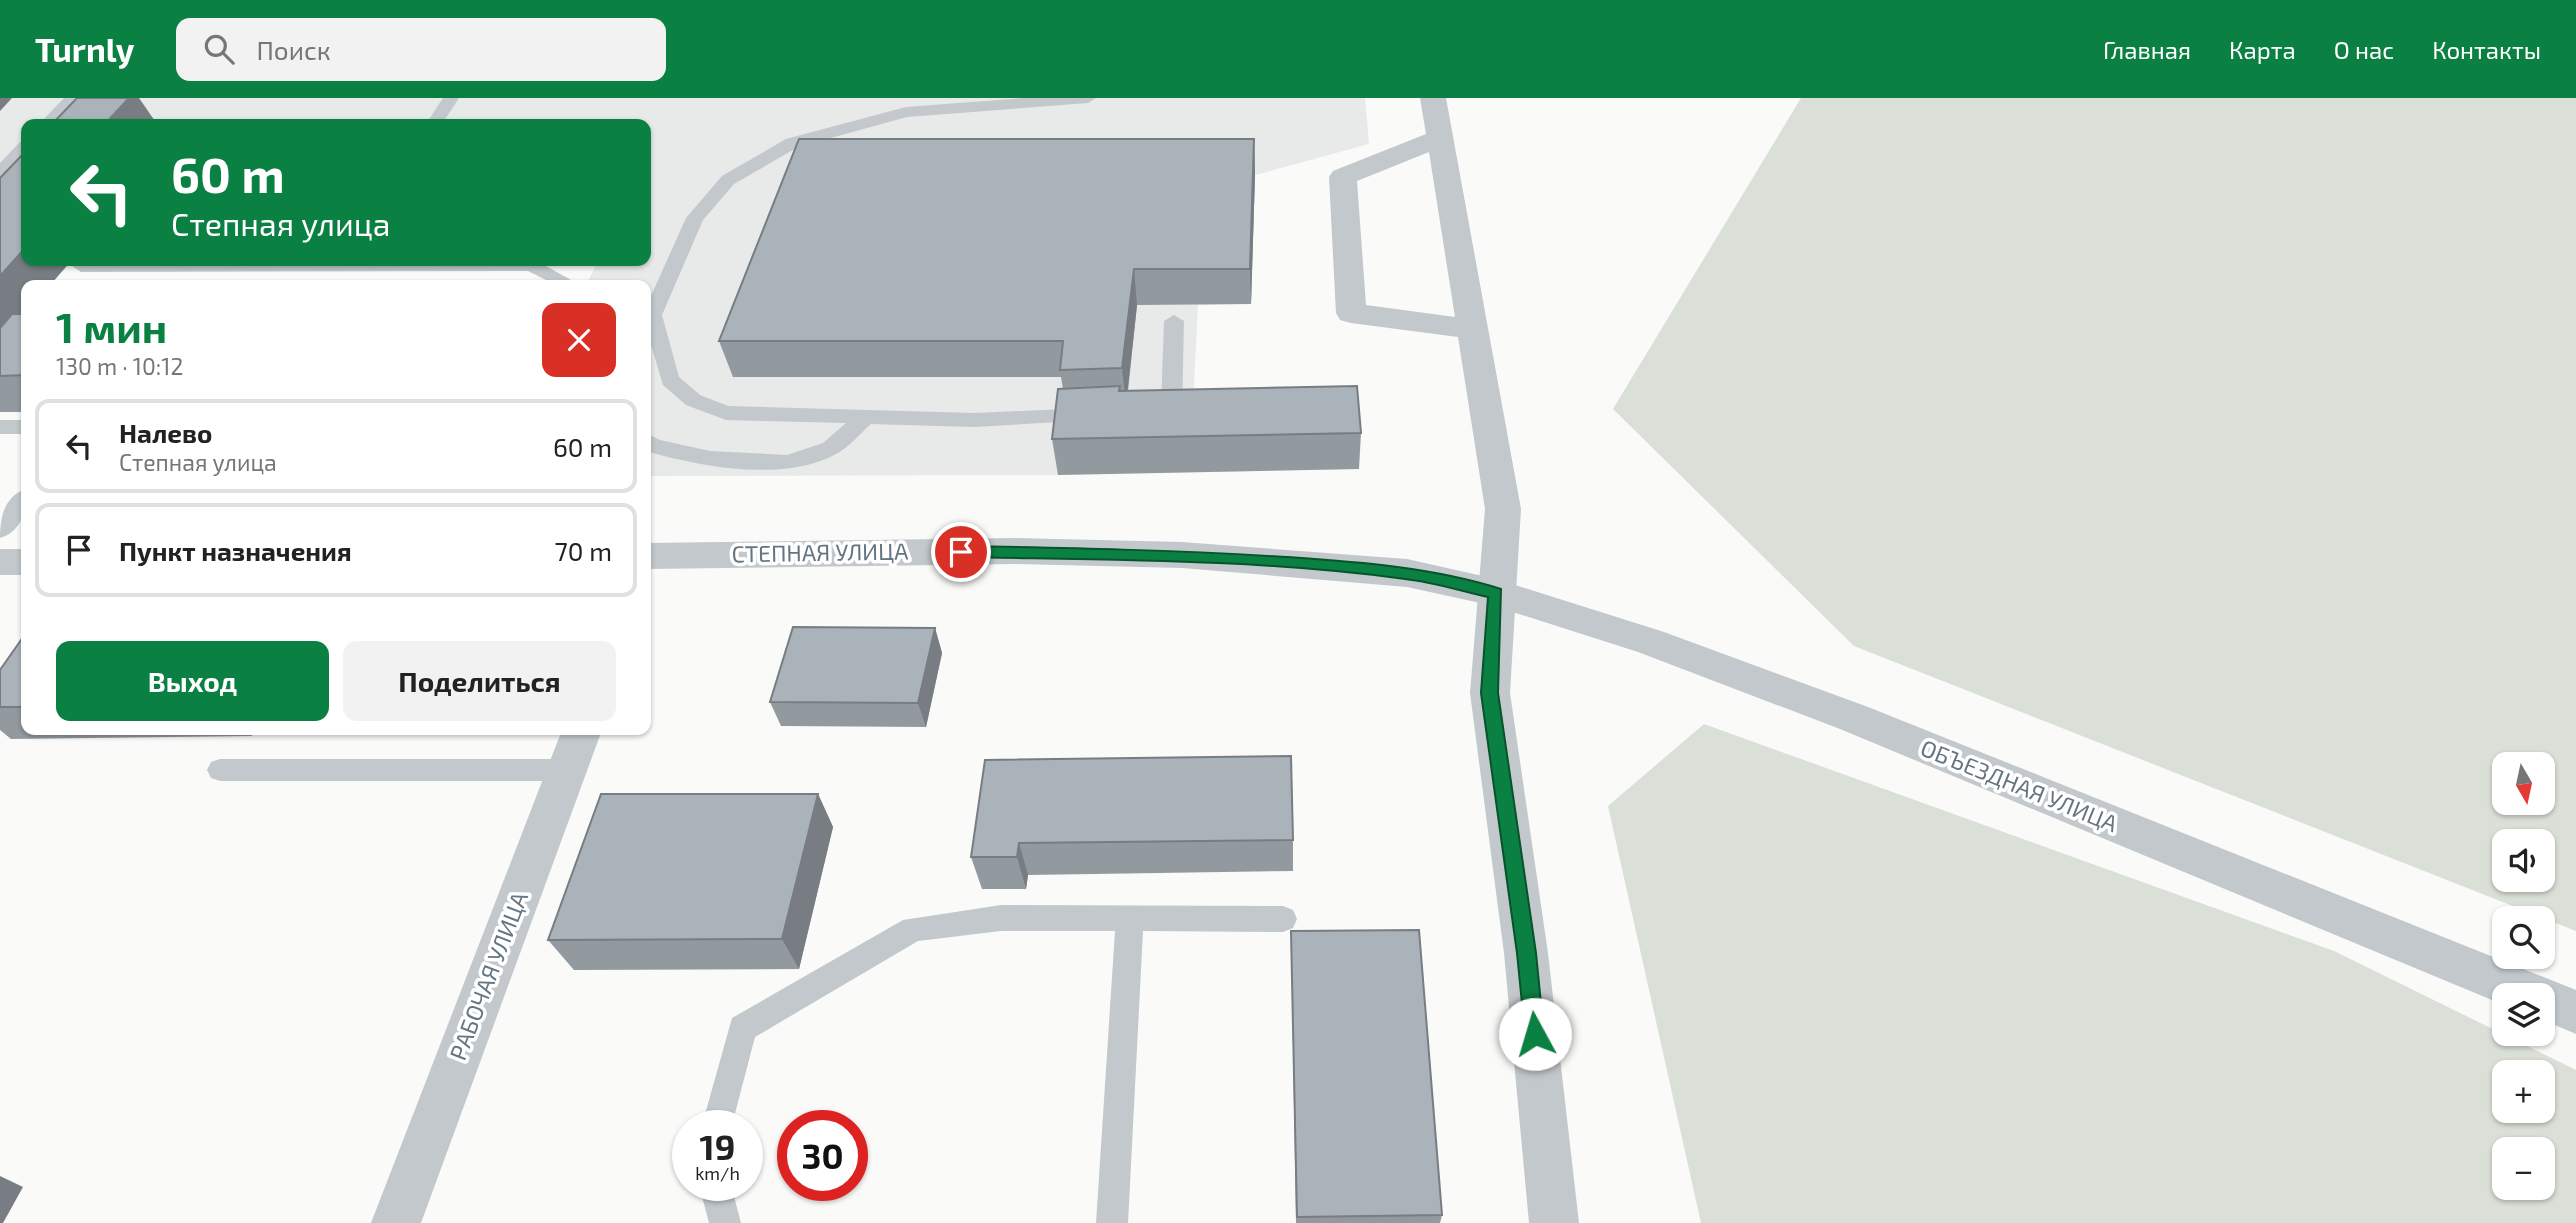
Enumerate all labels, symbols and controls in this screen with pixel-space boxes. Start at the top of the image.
search box [176,18,666,81]
text: Turnly [35,29,134,69]
icon: search [200,30,238,68]
text: Поиск [256,34,331,65]
text: Главная [2103,35,2191,64]
text: Карта [2229,35,2296,64]
text: О нас [2334,35,2394,64]
text: Контакты [2432,35,2541,64]
text: 60 m [171,144,285,203]
icon: left [56,147,147,238]
text: Степная улица [171,204,391,242]
text: 1 мин [56,301,167,351]
button: close [542,303,616,377]
text: 130 m · 10:12 [56,352,183,380]
text: Налево [119,417,212,448]
icon: left [60,427,98,465]
text: 60 m [553,431,612,462]
text: Степная улица [119,448,277,476]
pin [931,522,991,582]
icon: arrive [60,531,98,569]
icon: arrive [942,533,980,571]
text: Пункт назначения [119,535,352,566]
text: 70 m [554,535,612,566]
street label: СТЕПНАЯ УЛИЦА [731,536,909,568]
button: Выход [56,641,329,721]
button: Поделиться [343,641,616,721]
street label: ОБЪЕЗДНАЯ УЛИЦА [1917,733,2122,838]
north arrow [2492,752,2555,816]
map controls [2492,752,2555,1200]
button: sound [2492,829,2555,892]
street label: РАБОЧАЯ УЛИЦА [443,887,533,1064]
button: search [2492,906,2555,969]
button: layers [2492,983,2555,1046]
position arrow [1498,997,1572,1071]
button: + [2492,1060,2555,1123]
speed limit sign: 30 [777,1110,868,1201]
text: 19 [700,1125,735,1167]
button: − [2492,1137,2555,1200]
text: km/h [695,1162,740,1184]

